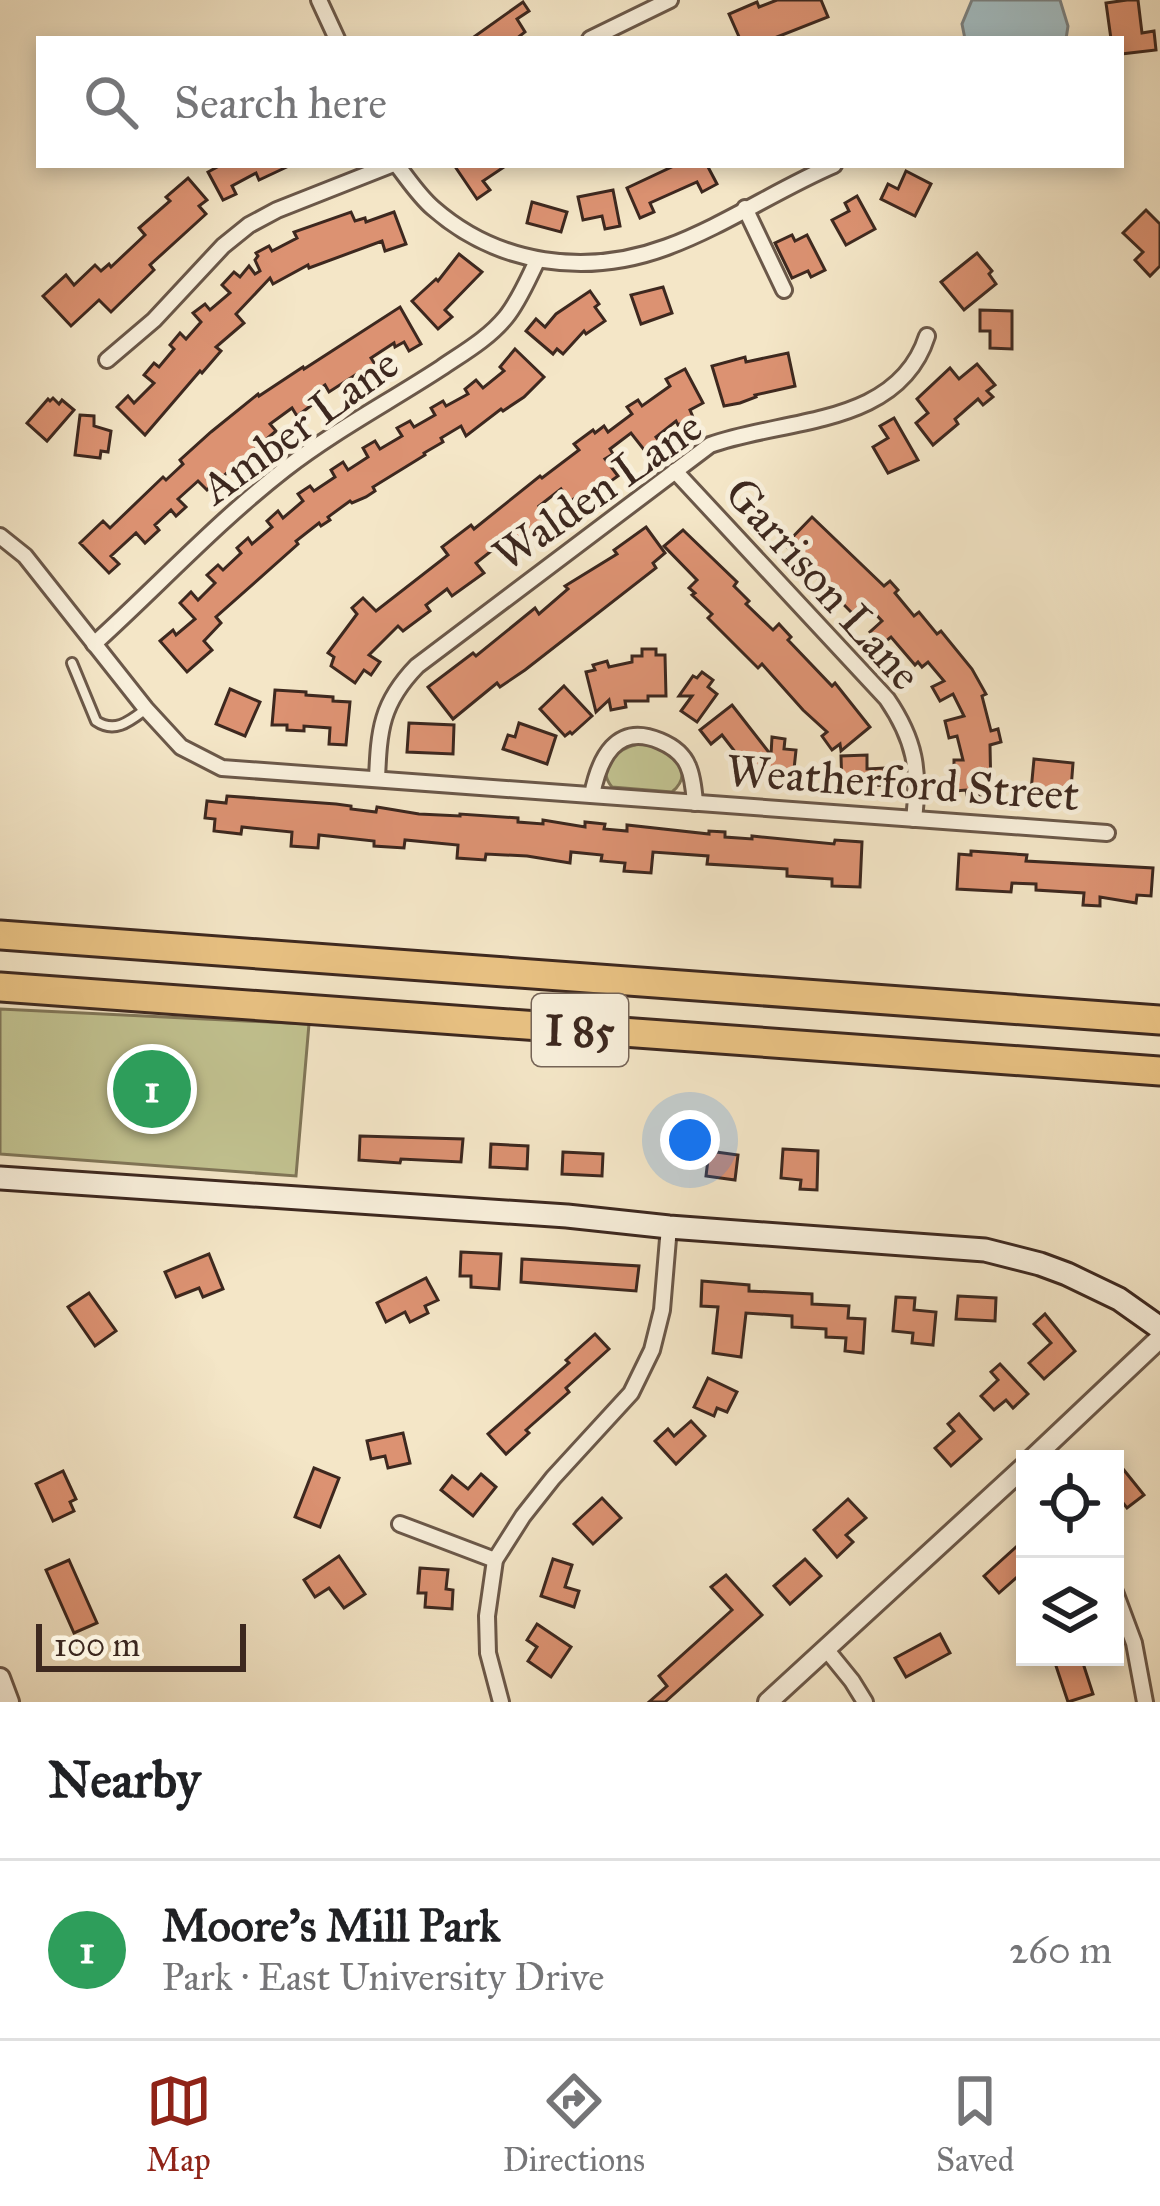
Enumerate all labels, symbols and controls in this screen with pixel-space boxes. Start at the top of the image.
search box [36,36,1124,168]
icon: search [78,69,144,135]
text: Search here [174,75,387,130]
street label: Amber Lane [188,335,409,517]
street label: Walden Lane [482,398,712,582]
street label: Garrison Lane [714,466,933,701]
street label: Weatherford Street [725,743,1081,822]
road number: I 85 [532,994,628,1066]
pin: 1 [113,1044,191,1134]
your location [660,1110,720,1170]
map controls [1016,1450,1124,1666]
button: locate [1016,1450,1124,1558]
button: layers [1016,1558,1124,1666]
scale bar [36,1618,246,1671]
text: 100 m [54,1625,140,1665]
text: Nearby [48,1749,200,1811]
text: Moore’s Mill Park [162,1898,500,1953]
text: 1 [79,1926,95,1974]
text: 260 m [1009,1926,1112,1974]
text: Park · East University Drive [162,1953,604,2001]
tab: Map [146,2068,212,2180]
tab: Directions [503,2068,645,2180]
tab: Saved [936,2068,1014,2180]

